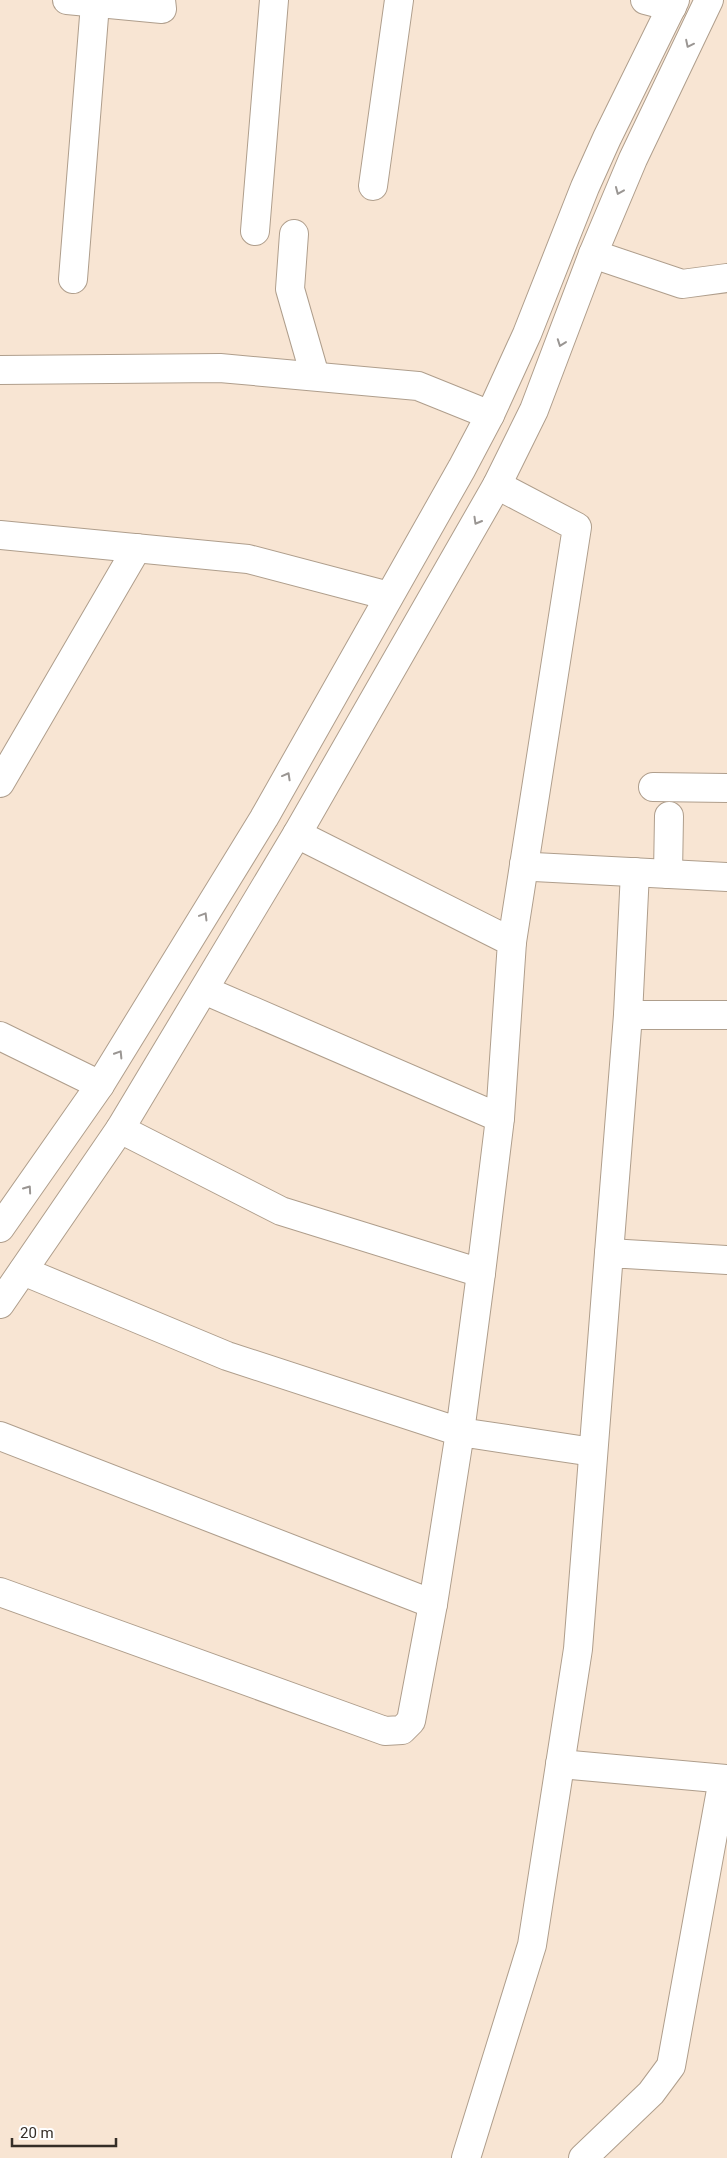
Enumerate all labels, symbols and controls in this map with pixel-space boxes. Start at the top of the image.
one-way arrow [684,39,695,48]
one-way arrow [614,186,625,195]
one-way arrow [557,338,567,346]
one-way arrow [473,516,483,525]
one-way arrow [281,772,291,781]
one-way arrow [198,912,208,921]
one-way arrow [113,1051,123,1060]
one-way arrow [22,1185,31,1194]
scale bar [12,2116,116,2148]
text: 20 m [20,2124,54,2142]

